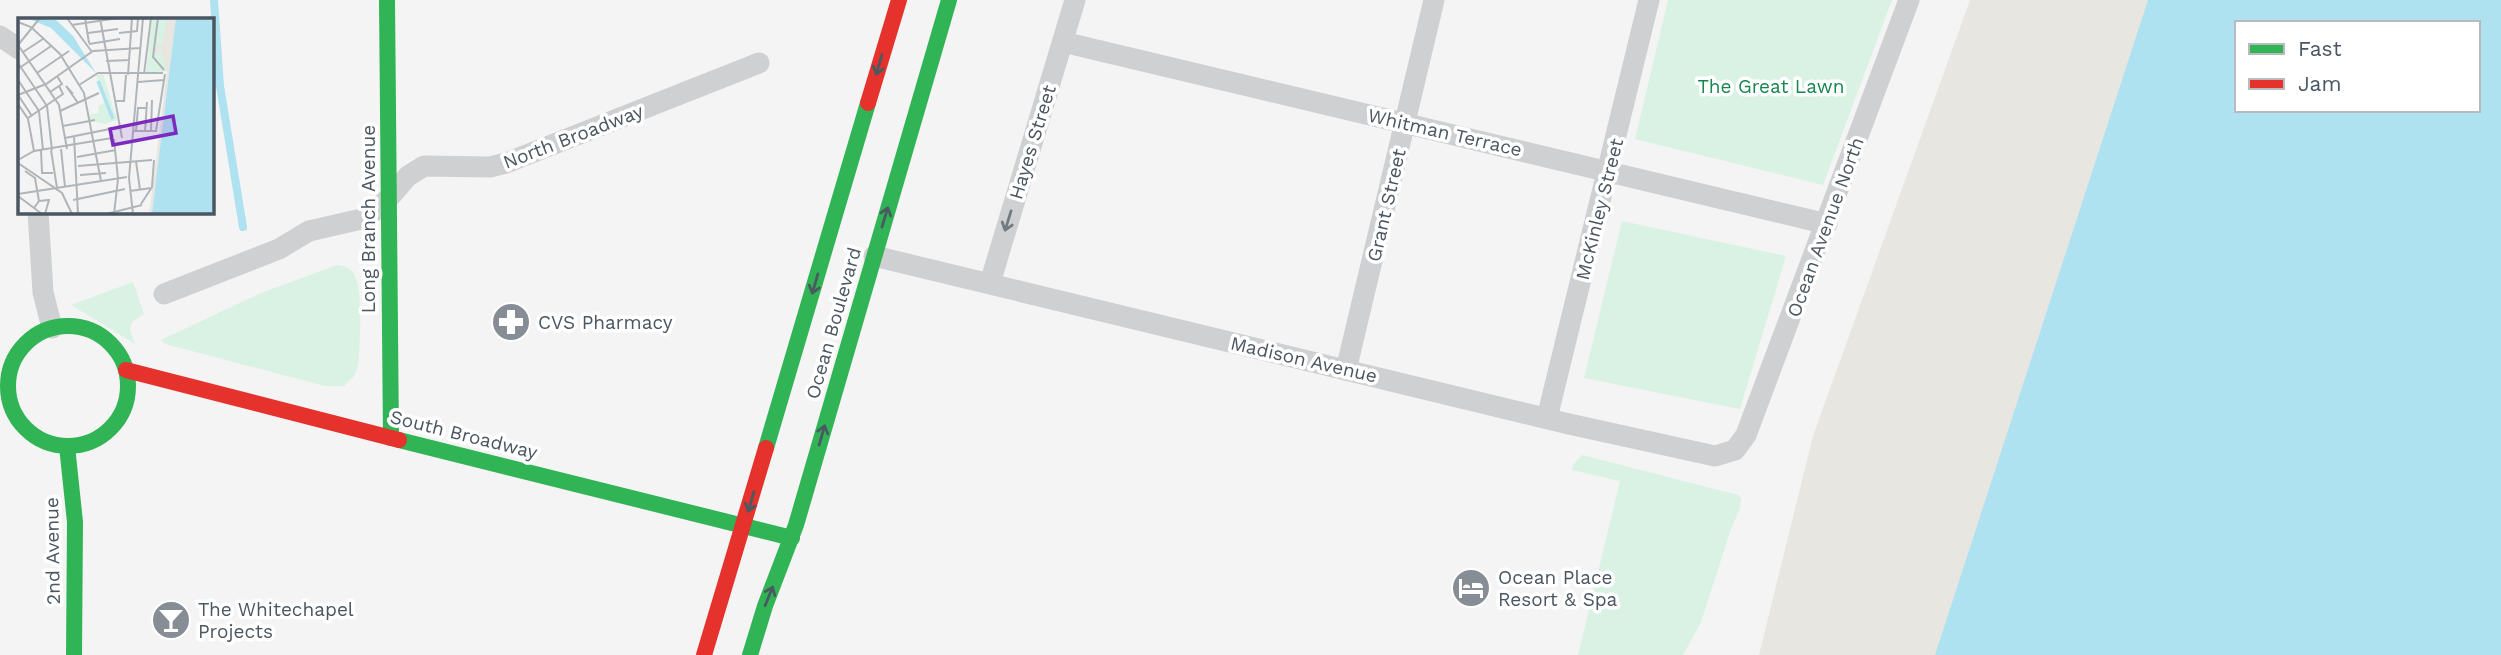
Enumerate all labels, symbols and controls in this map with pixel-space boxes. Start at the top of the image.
inset map [18,18,214,214]
legend [2235,21,2480,112]
text: Fast [2298,36,2342,61]
one-way arrow [872,54,885,76]
text: Jam [2298,71,2341,96]
park label: The Great Lawn [1698,75,1844,98]
street label: Hayes Street [1004,82,1061,202]
street label: North Broadway [500,99,647,174]
street label: Whitman Terrace [1366,104,1524,161]
street label: Long Branch Avenue [357,125,380,313]
street label: Ocean Avenue North [1782,134,1869,320]
street label: McKinley Street [1571,136,1628,282]
street label: Grant Street [1362,146,1411,264]
one-way arrow [880,206,893,228]
one-way arrow [1001,210,1014,232]
street label: Ocean Boulevard [801,245,866,402]
one-way arrow [808,272,821,294]
pharmacy icon: CVS Pharmacy [490,301,532,343]
place label: CVS Pharmacy [538,311,673,334]
street label: Madison Avenue [1228,331,1380,388]
street label: South Broadway [388,405,540,464]
one-way arrow [817,425,830,447]
one-way arrow [743,491,756,513]
street label: 2nd Avenue [40,497,65,605]
place label: Ocean Place Resort & Spa [1498,566,1618,611]
hotel icon: Ocean Place Resort & Spa [1450,567,1492,609]
one-way arrow [763,585,776,607]
place label: The Whitechapel Projects [198,598,354,643]
bar icon: The Whitechapel Projects [150,599,192,641]

